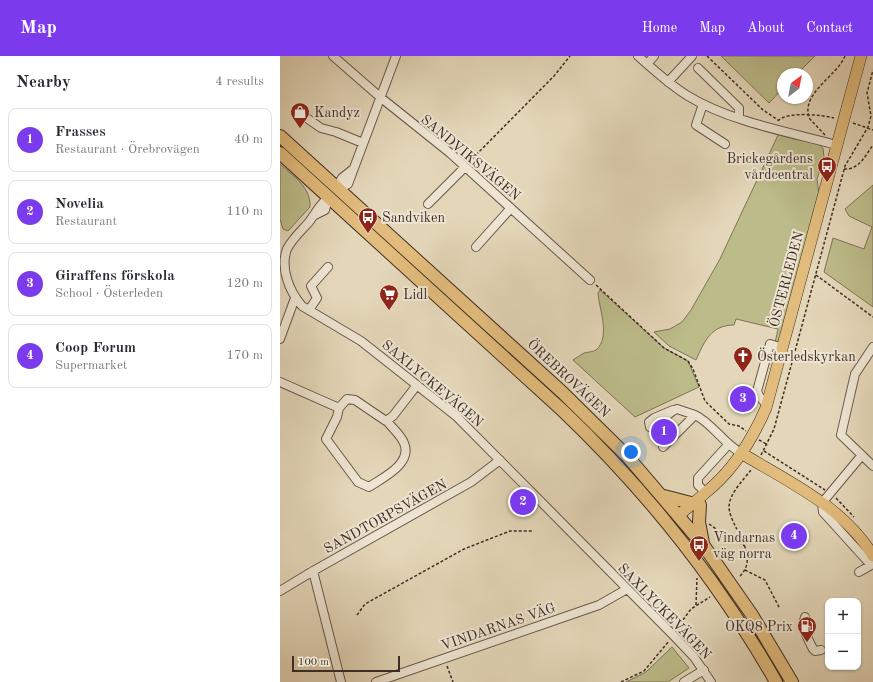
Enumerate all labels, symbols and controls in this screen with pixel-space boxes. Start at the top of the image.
text: Map [20,19,57,38]
text: Home [642,21,677,35]
text: Map [699,21,725,35]
text: About [747,21,784,35]
text: Contact [806,21,853,35]
north arrow [777,68,813,104]
text: Nearby [16,74,71,91]
text: 4 results [215,75,264,88]
shop icon: Kandyz [289,101,311,129]
place label: Kandyz [314,106,360,120]
street label: SANDVIKSVÄGEN [418,110,525,203]
text: Frasses [55,125,106,140]
text: 1 [26,133,34,146]
text: 40 m [234,133,263,146]
text: Restaurant · Örebrovägen [55,143,200,156]
place label: Brickegårdens vårdcentral [726,152,813,182]
bus stop icon: Brickegårdens vårdcentral [816,155,838,183]
text: Novelia [55,197,104,212]
text: 2 [26,205,34,218]
text: 110 m [226,205,263,218]
bus stop icon: Sandviken [357,206,379,234]
place label: Sandviken [382,211,445,225]
text: Restaurant [55,215,117,228]
street label: ÖSTERLEDEN [765,229,807,329]
text: Giraffens förskola [55,269,175,284]
text: 3 [26,277,34,290]
text: 120 m [226,277,263,290]
supermarket icon: Lidl [378,283,400,311]
text: School · Österleden [55,287,163,300]
place label: Lidl [403,288,427,302]
street label: SAXLYCKEVÄGEN [379,335,488,430]
street label: ÖREBROVÄGEN [524,335,614,421]
text: Coop Forum [55,341,136,356]
church icon: Österledskyrkan [732,345,754,373]
place label: Österledskyrkan [757,347,856,364]
text: 4 [26,349,34,362]
text: 170 m [226,349,263,362]
text: Supermarket [55,359,127,372]
pin: 3 [730,384,756,414]
pin: 1 [651,417,677,447]
your location [621,442,641,462]
street label: SANDTORPSVÄGEN [320,475,449,556]
pin: 2 [510,487,536,517]
pin: 4 [781,521,807,551]
place label: Vindarnas väg norra [713,531,775,561]
bus stop icon: Vindarnas väg norra [688,534,710,562]
street label: SAXLYCKEVÄGEN [615,559,716,662]
street label: VINDARNAS VÄG [438,598,558,653]
map controls [825,598,861,670]
button: + [825,598,861,634]
fuel station icon: OKQ8 Prix [796,615,818,643]
place label: OKQ8 Prix [725,620,793,634]
button: − [825,634,861,670]
scale bar [292,654,400,673]
text: 100 m [298,657,329,668]

